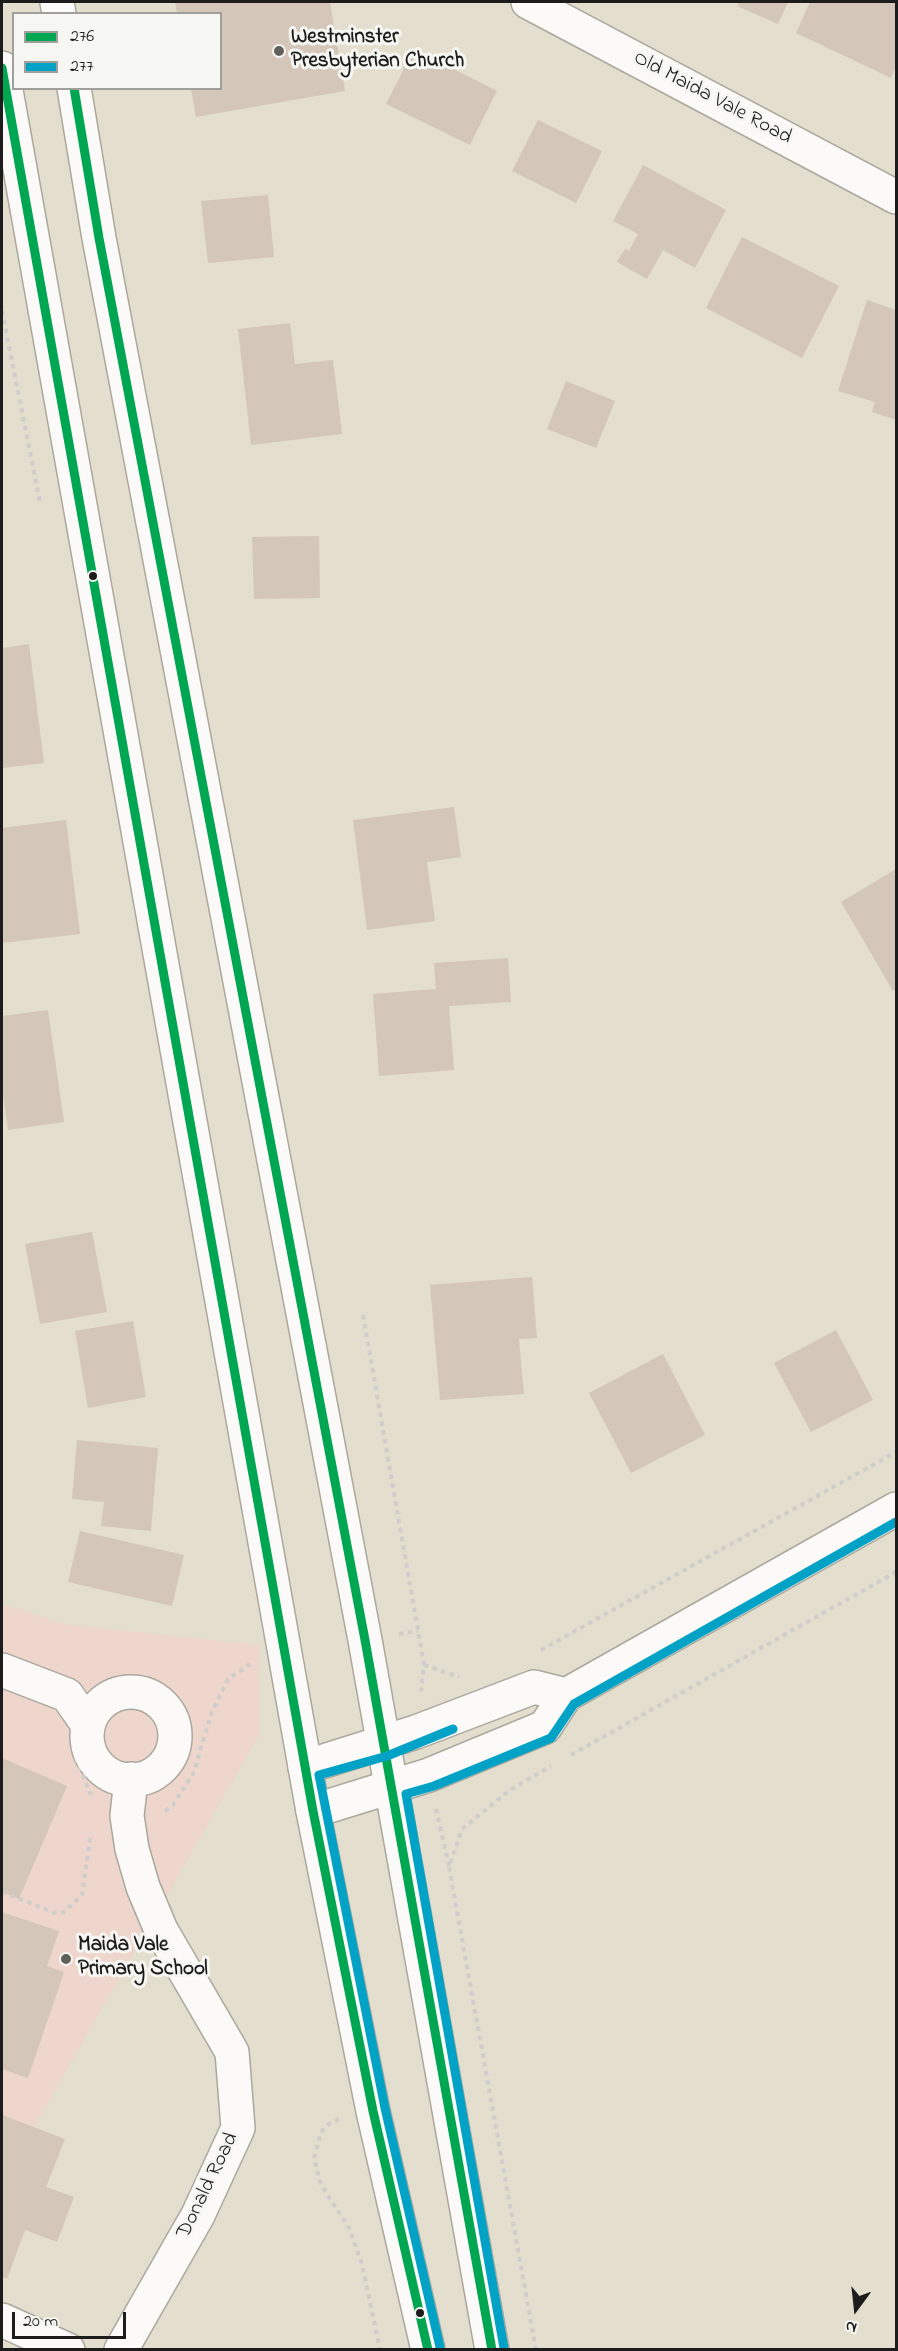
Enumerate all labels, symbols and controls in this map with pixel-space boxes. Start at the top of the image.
legend [12,12,222,90]
text: 276 [70,24,94,50]
place label: Westminster Presbyterian Church [291,26,464,76]
marker: Westminster Presbyterian Church [272,44,286,58]
street label: Old Maida Vale Road [629,47,795,151]
text: 277 [70,54,94,80]
unlabelled marker [87,570,99,582]
place label: Maida Vale Primary School [78,1934,208,1984]
marker: Maida Vale Primary School [59,1952,73,1966]
street label: Donald Road [173,2129,245,2243]
north arrow [826,2279,886,2339]
scale bar [15,2300,129,2338]
unlabelled marker [414,2307,426,2319]
text: 20 m [23,2309,58,2335]
text: N [843,2313,860,2339]

